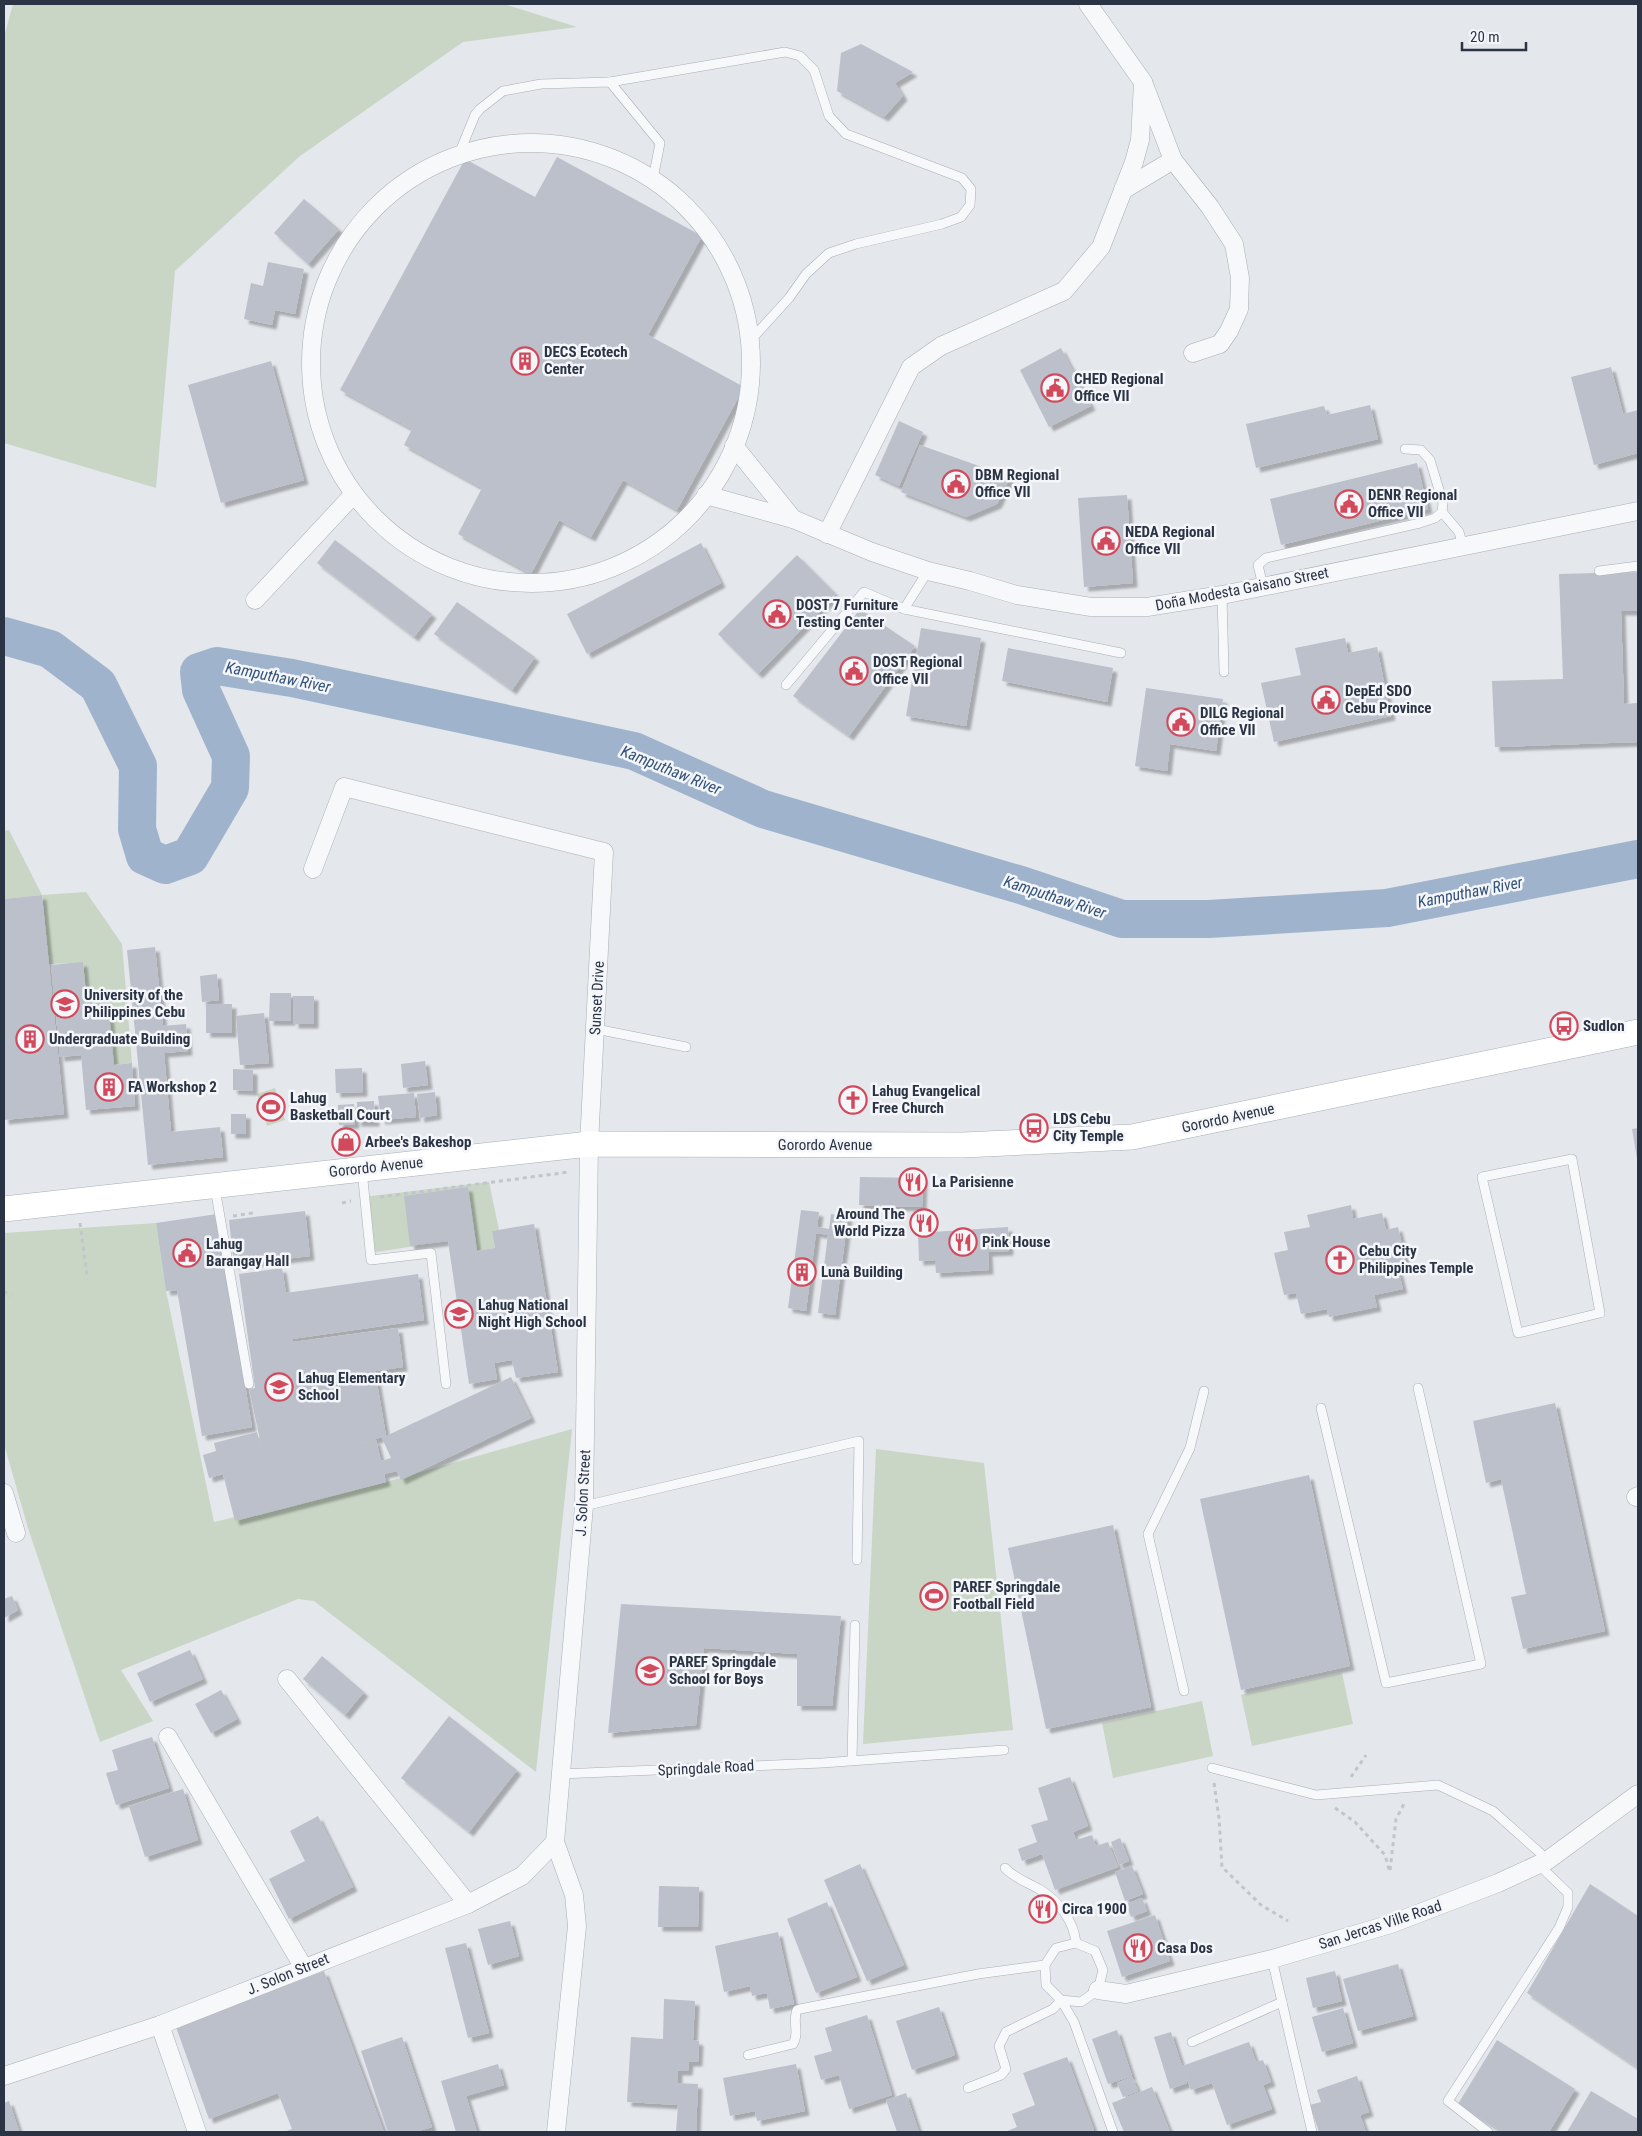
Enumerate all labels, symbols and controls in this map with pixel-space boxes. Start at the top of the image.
scale bar [1462,20,1526,52]
text: 20 m [1470,28,1500,46]
place label: DECS Ecotech Center [544,343,628,378]
building icon: DECS Ecotech Center [510,346,540,376]
place label: CHED Regional Office VII [1074,370,1164,405]
public building icon: CHED Regional Office VII [1040,373,1070,403]
place label: DBM Regional Office VII [975,466,1059,501]
public building icon: DBM Regional Office VII [941,469,971,499]
place label: DENR Regional Office VII [1368,486,1457,521]
public building icon: DENR Regional Office VII [1334,489,1364,519]
place label: NEDA Regional Office VII [1125,523,1215,558]
public building icon: NEDA Regional Office VII [1091,526,1121,556]
street label: Doña Modesta Gaisano Street [1154,563,1330,615]
place label: DOST 7 Furniture Testing Center [796,596,898,631]
public building icon: DOST 7 Furniture Testing Center [762,599,792,629]
place label: DOST Regional Office VII [873,653,962,688]
public building icon: DOST Regional Office VII [839,656,869,686]
water label: Kamputhaw River [224,658,333,697]
place label: DepEd SDO Cebu Province [1345,682,1432,717]
public building icon: DepEd SDO Cebu Province [1311,685,1341,715]
place label: DILG Regional Office VII [1200,704,1284,739]
public building icon: DILG Regional Office VII [1166,707,1196,737]
water label: Kamputhaw River [618,741,725,799]
water label: Kamputhaw River [1002,872,1110,923]
water label: Kamputhaw River [1416,872,1525,911]
street label: Sunset Drive [586,961,608,1035]
place label: University of the Philippines Cebu [84,986,185,1021]
school or university icon: University of the Philippines Cebu [50,989,80,1019]
bus stop icon: Sudlon [1549,1011,1579,1041]
place label: Sudlon [1583,1017,1625,1035]
building icon: Undergraduate Building [15,1024,45,1054]
place label: Undergraduate Building [49,1030,190,1048]
building icon: FA Workshop 2 [94,1072,124,1102]
place label: FA Workshop 2 [128,1078,217,1096]
place label: Lahug Evangelical Free Church [872,1082,980,1117]
church icon: Lahug Evangelical Free Church [838,1085,868,1115]
place label: Lahug Basketball Court [290,1089,390,1124]
sports icon: Lahug Basketball Court [256,1092,286,1122]
street label: Gorordo Avenue [1180,1099,1276,1137]
place label: LDS Cebu City Temple [1053,1110,1124,1145]
bus stop icon: LDS Cebu City Temple [1019,1113,1049,1143]
shop icon: Arbee's Bakeshop [331,1127,361,1157]
place label: Arbee's Bakeshop [365,1133,471,1151]
street label: Gorordo Avenue [778,1136,872,1154]
street label: Gorordo Avenue [328,1153,424,1181]
restaurant icon: La Parisienne [898,1167,928,1197]
place label: La Parisienne [932,1173,1014,1191]
place label: Around The World Pizza [834,1205,905,1240]
restaurant icon: Around The World Pizza [909,1208,939,1238]
restaurant icon: Pink House [948,1227,978,1257]
place label: Pink House [982,1233,1050,1251]
place label: Lahug Barangay Hall [206,1235,289,1270]
public building icon: Lahug Barangay Hall [172,1238,202,1268]
place label: Cebu City Philippines Temple [1359,1242,1473,1277]
church icon: Cebu City Philippines Temple [1325,1245,1355,1275]
building icon: Lunà Building [787,1257,817,1287]
place label: Lunà Building [821,1263,903,1281]
place label: Lahug National Night High School [478,1296,586,1331]
school or university icon: Lahug National Night High School [444,1299,474,1329]
place label: Lahug Elementary School [298,1369,406,1404]
school or university icon: Lahug Elementary School [264,1372,294,1402]
street label: J. Solon Street [572,1449,594,1537]
place label: PAREF Springdale Football Field [953,1578,1060,1613]
sports icon: PAREF Springdale Football Field [919,1581,949,1611]
place label: PAREF Springdale School for Boys [669,1653,776,1688]
school or university icon: PAREF Springdale School for Boys [635,1656,665,1686]
street label: Springdale Road [657,1756,755,1780]
restaurant icon: Circa 1900 [1028,1894,1058,1924]
street label: San Jercas Ville Road [1316,1897,1444,1953]
place label: Circa 1900 [1062,1900,1127,1918]
restaurant icon: Casa Dos [1123,1933,1153,1963]
place label: Casa Dos [1157,1939,1213,1957]
street label: J. Solon Street [244,1949,332,1999]

